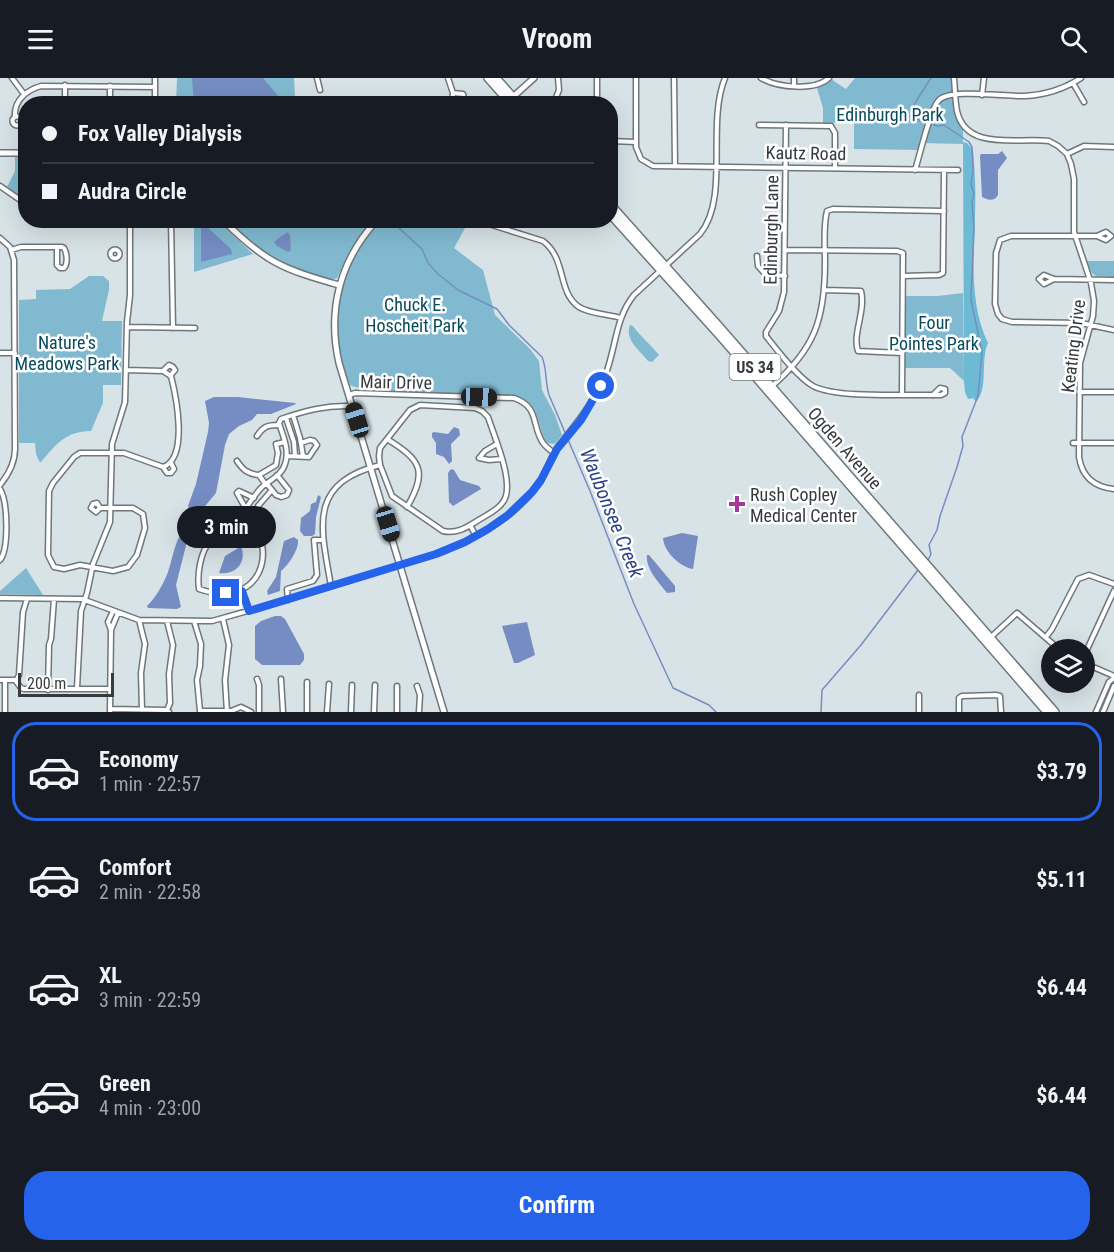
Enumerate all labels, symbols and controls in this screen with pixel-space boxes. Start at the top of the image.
icon: menu [24,23,57,56]
text: Vroom [522,23,592,55]
icon: search [1057,23,1090,56]
park label: Edinburgh Park [836,104,944,125]
text: Fox Valley Dialysis [78,121,242,146]
street label: Kautz Road [766,142,846,164]
street label: Edinburgh Lane [760,175,782,285]
text: Audra Circle [78,179,186,204]
park label: Chuck E. Hoscheit Park [365,294,465,336]
street label: Keating Drive [1057,298,1089,394]
park label: Four Pointes Park [889,312,979,354]
park label: Nature's Meadows Park [15,332,119,374]
road number: US 34 [730,354,780,380]
street label: Mair Drive [360,371,432,393]
route start [587,372,614,399]
car [461,387,497,407]
car [343,400,371,440]
street label: Ogden Avenue [804,403,886,493]
water label: Waubonsee Creek [575,445,649,582]
place label: Rush Copley Medical Center [750,484,857,526]
marker: Rush Copley Medical Center [728,495,746,513]
car [374,504,402,544]
callout: 3 min [176,506,276,548]
text: 3 min [204,515,249,539]
route end [212,579,239,606]
map controls [1041,639,1095,693]
button: layers [1041,639,1095,693]
scale bar [18,670,114,698]
text: 200 m [27,674,66,693]
icon: car [27,745,81,799]
text: Economy [99,747,179,772]
text: $3.79 [1036,759,1087,784]
text: 1 min · 22:57 [99,772,201,796]
icon: car [27,853,81,907]
text: Comfort [99,855,172,880]
text: $5.11 [1036,867,1087,892]
text: 2 min · 22:58 [99,880,201,904]
icon: car [27,961,81,1015]
text: XL [99,963,122,988]
text: $6.44 [1036,975,1087,1000]
text: 3 min · 22:59 [99,988,201,1012]
icon: car [27,1069,81,1123]
text: Green [99,1071,151,1096]
text: $6.44 [1036,1083,1087,1108]
text: 4 min · 23:00 [99,1096,201,1120]
button: Confirm [24,1171,1090,1240]

